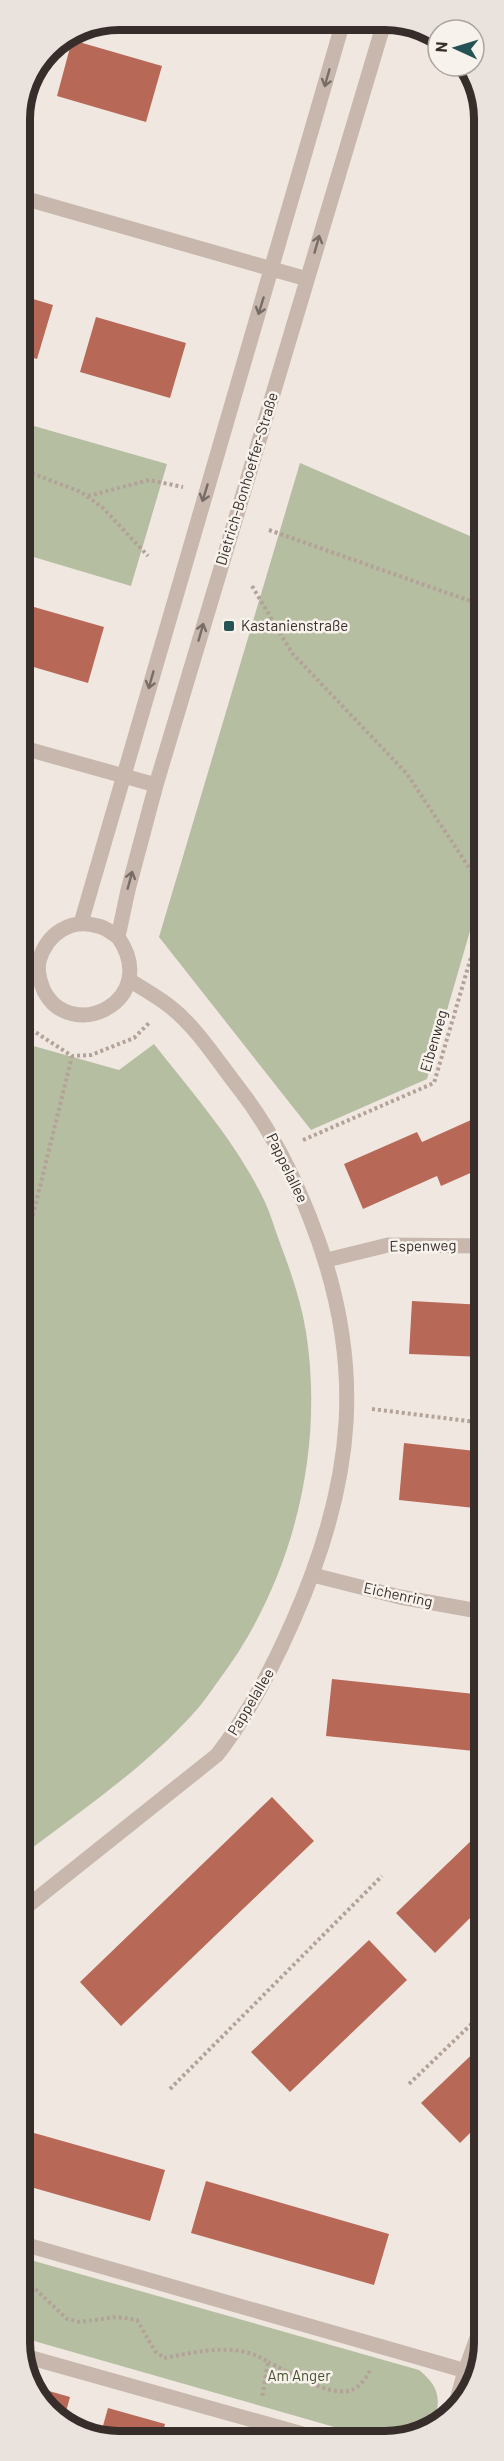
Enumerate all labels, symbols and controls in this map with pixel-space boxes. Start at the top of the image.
north arrow [426,18,486,78]
text: N [431,41,450,53]
one-way arrow [320,68,332,87]
one-way arrow [312,235,323,254]
one-way arrow [255,296,266,315]
street label: Dietrich-Bonhoeffer-Straße [211,390,281,567]
one-way arrow [199,483,210,502]
place label: Kastanienstraße [241,616,348,634]
marker: Kastanienstraße [222,619,236,633]
one-way arrow [196,623,207,642]
one-way arrow [145,670,156,689]
one-way arrow [125,871,137,890]
street label: Eibenweg [416,1008,450,1074]
street label: Pappelallee [263,1130,312,1205]
street label: Espenweg [389,1235,457,1255]
street label: Eichenring [362,1578,434,1610]
street label: Pappelallee [223,1665,277,1738]
park label: Am Anger [267,2366,331,2384]

